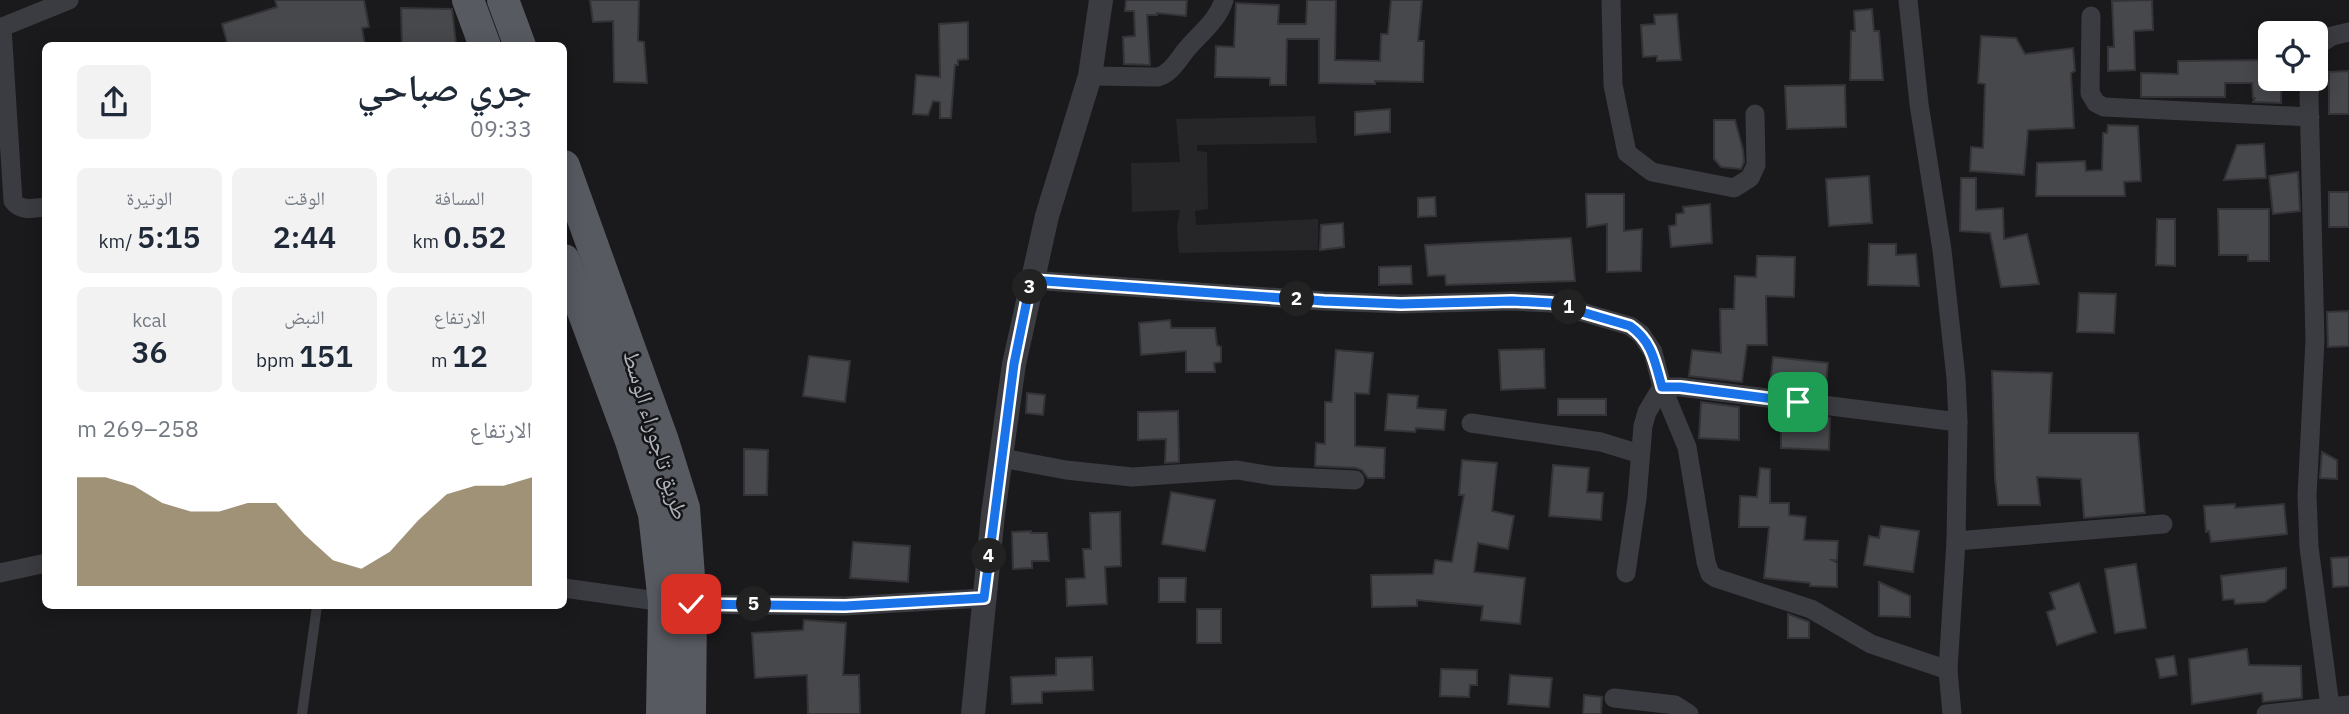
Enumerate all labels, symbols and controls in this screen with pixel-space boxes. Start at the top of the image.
map controls [2258,21,2328,91]
button: locate [2258,21,2328,91]
text: جري صباحي [357,62,532,111]
button: share [77,65,151,139]
text: 09:33 [470,113,532,143]
text: الوتيرة [126,186,173,210]
text: الوقت [284,186,325,210]
text: المسافة [434,186,485,210]
text: 5:15 [137,217,200,256]
text: 2:44 [273,217,336,256]
text: 0.52 [444,217,507,256]
text: /km [99,229,137,253]
text: km [412,229,444,253]
pin: 3 [1012,270,1048,304]
text: 3 [1024,274,1035,298]
pin: 2 [1280,282,1314,316]
text: 2 [1291,286,1302,310]
pin: 1 [1552,290,1586,324]
text: 1 [1563,294,1574,318]
text: النبض [284,305,325,329]
text: الارتفاع [434,305,485,329]
text: kcal [132,308,167,332]
text: 36 [132,332,168,371]
text: 151 [299,336,353,375]
text: 12 [452,336,488,375]
street label: طريق تاجوراء الوسط [617,346,697,523]
text: bpm [256,348,299,372]
text: m [431,348,452,372]
pin [1768,372,1828,432]
icon: arrive [1779,383,1817,421]
text: 258–269 m [77,413,199,443]
text: الارتفاع [469,414,532,444]
pin: 4 [972,538,1006,574]
text: 4 [983,543,994,567]
pin [661,574,721,634]
icon: check [672,585,710,623]
pin: 5 [736,586,772,622]
text: 5 [748,591,759,615]

